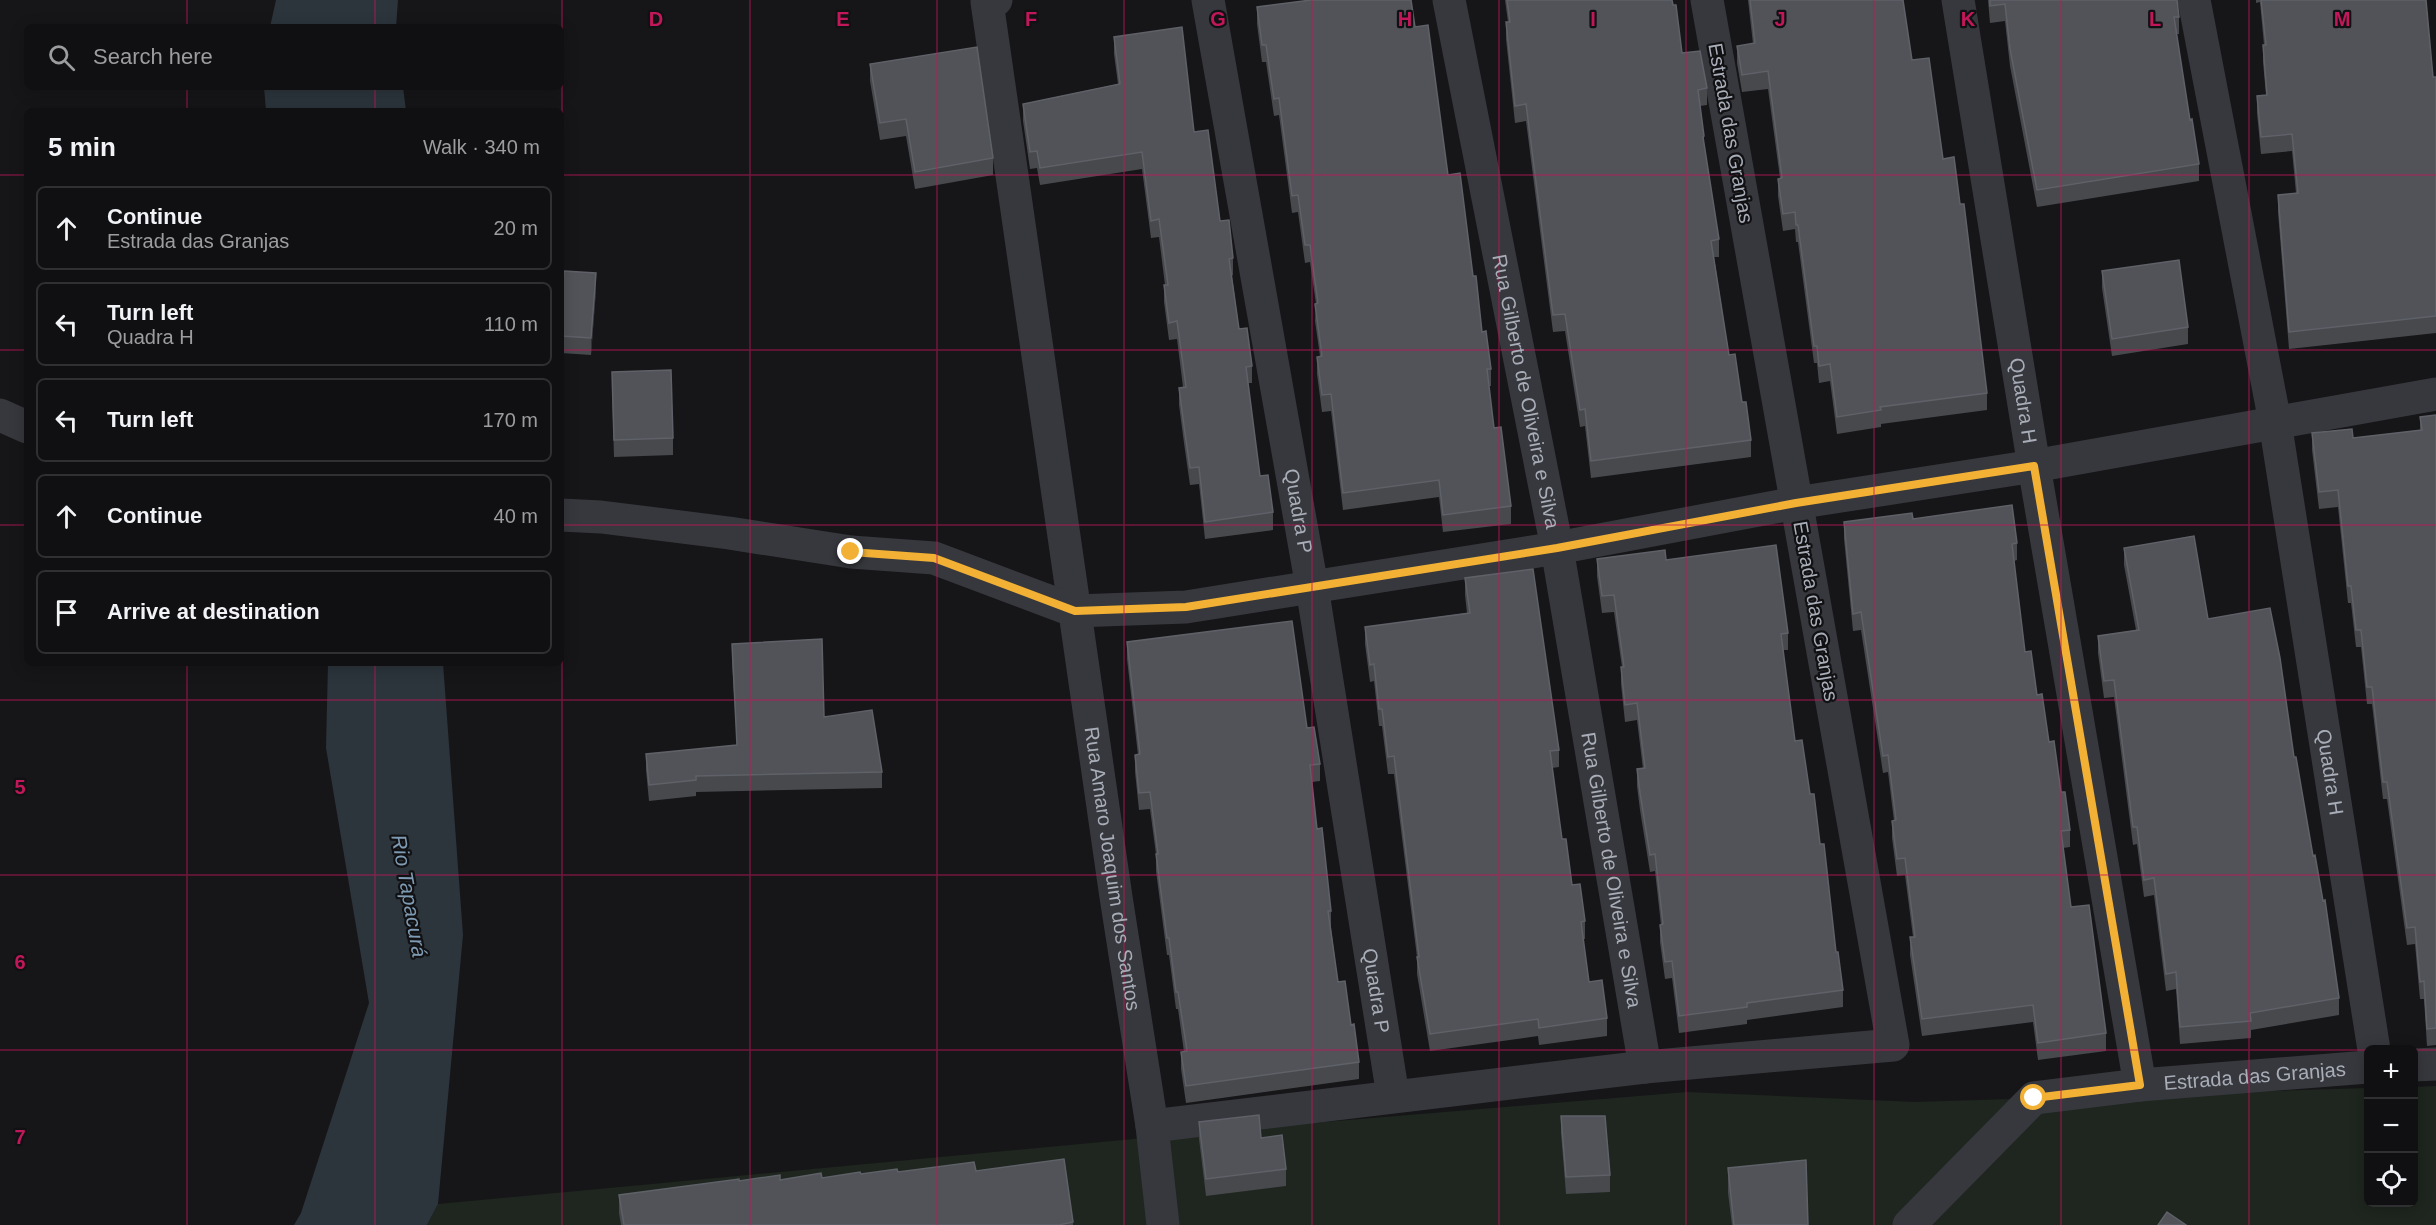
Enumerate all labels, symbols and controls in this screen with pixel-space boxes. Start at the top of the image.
text: D [649,8,663,30]
text: E [836,8,850,30]
text: F [1025,8,1037,30]
text: G [1210,8,1226,30]
text: H [1398,8,1412,30]
text: I [1590,8,1596,30]
text: J [1774,8,1786,30]
text: K [1961,8,1976,30]
text: L [2149,8,2161,30]
text: M [2334,8,2350,30]
search box [24,24,564,90]
icon: search [45,41,78,74]
street label: Estrada das Granjas [1704,41,1758,225]
text: Search here [93,44,213,69]
text: 5 min [48,132,116,162]
text: Walk · 340 m [423,136,540,158]
text: Continue [107,204,202,229]
icon: ahead [50,212,83,245]
text: 20 m [494,217,538,239]
text: Estrada das Granjas [107,230,289,252]
street label: Rua Gilberto de Oliveira e Silva [1488,252,1564,531]
text: Turn left [107,300,193,325]
icon: left [50,308,83,341]
text: 110 m [484,313,538,335]
text: Quadra H [107,326,194,348]
street label: Quadra H [2006,356,2041,445]
icon: left [50,404,83,437]
text: Turn left [107,407,193,432]
text: 170 m [482,409,538,431]
street label: Quadra P [1280,467,1317,555]
icon: ahead [50,500,83,533]
text: Continue [107,503,202,528]
text: 40 m [494,505,538,527]
street label: Estrada das Granjas [1789,519,1843,703]
route end [837,538,863,564]
icon: arrive [50,596,83,629]
text: Arrive at destination [107,599,320,624]
street label: Rua Amaro Joaquim dos Santos [1081,725,1145,1012]
street label: Quadra H [2313,727,2348,817]
street label: Rua Gilberto de Oliveira e Silva [1577,730,1646,1010]
text: 5 [14,776,26,798]
water label: Rio Tapacurá [387,833,432,959]
street label: Quadra P [1359,947,1394,1035]
text: 6 [14,951,26,973]
map controls [2364,1045,2418,1207]
button: + [2364,1045,2418,1099]
street label: Estrada das Granjas [2163,1058,2346,1094]
route start [2020,1084,2046,1110]
button: − [2364,1099,2418,1153]
text: 7 [14,1126,26,1148]
button: locate [2364,1153,2418,1207]

